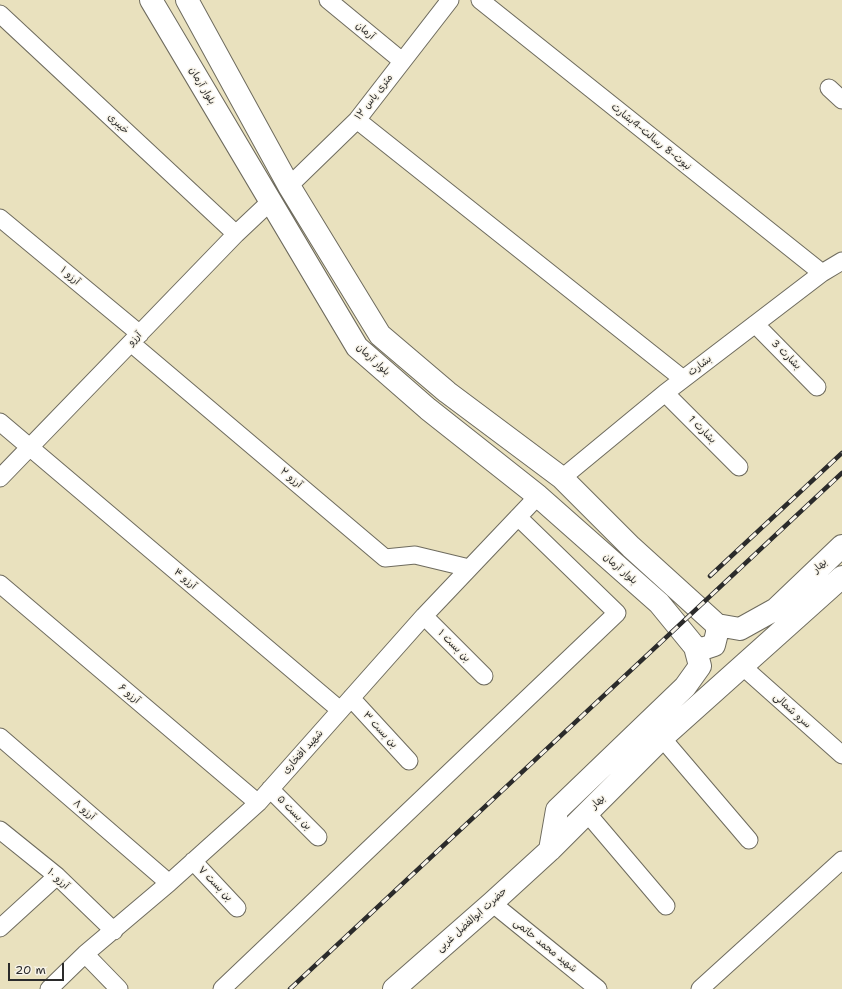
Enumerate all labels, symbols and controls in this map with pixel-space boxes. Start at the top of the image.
street label: آرمان [353,20,377,42]
street label: بلوار آرمان [186,65,218,107]
street label: ۱۲ متری یاس [352,72,396,122]
street label: نبوت-8 رسالت-4بشارت [609,101,693,173]
street label: خیبری [105,111,131,137]
street label: آرزو ۱ [58,264,82,288]
street label: آرزو [126,330,144,348]
street label: بشارت 3 [769,338,803,372]
street label: بلوار آرمان [354,342,392,378]
street label: بشارت [686,353,714,379]
street label: بشارت 1 [686,414,718,446]
street label: آرزو ۲ [278,465,304,491]
street label: بلوار آرمان [600,551,640,587]
street label: بهار [810,556,830,576]
street label: آرزو ۴ [171,566,199,592]
street label: بن بست ۱ [435,627,473,665]
street label: آرزو ۶ [116,682,142,706]
street label: سرو شمالی [771,691,813,731]
street label: بن بست ۳ [360,709,400,751]
street label: شهید افتخاری [280,727,326,777]
street label: بهار [588,792,608,812]
street label: بن بست ۵ [274,793,314,833]
street label: آرزو ۸ [71,797,97,823]
street label: بن بست ۷ [195,864,235,904]
street label: آرزو ۱۰ [45,866,71,892]
street label: حضرت ابوالفضل غربی [434,885,510,955]
street label: شهید محمد حاتمی [511,917,579,975]
scale bar [10,955,66,981]
text: 20 m [15,962,46,978]

